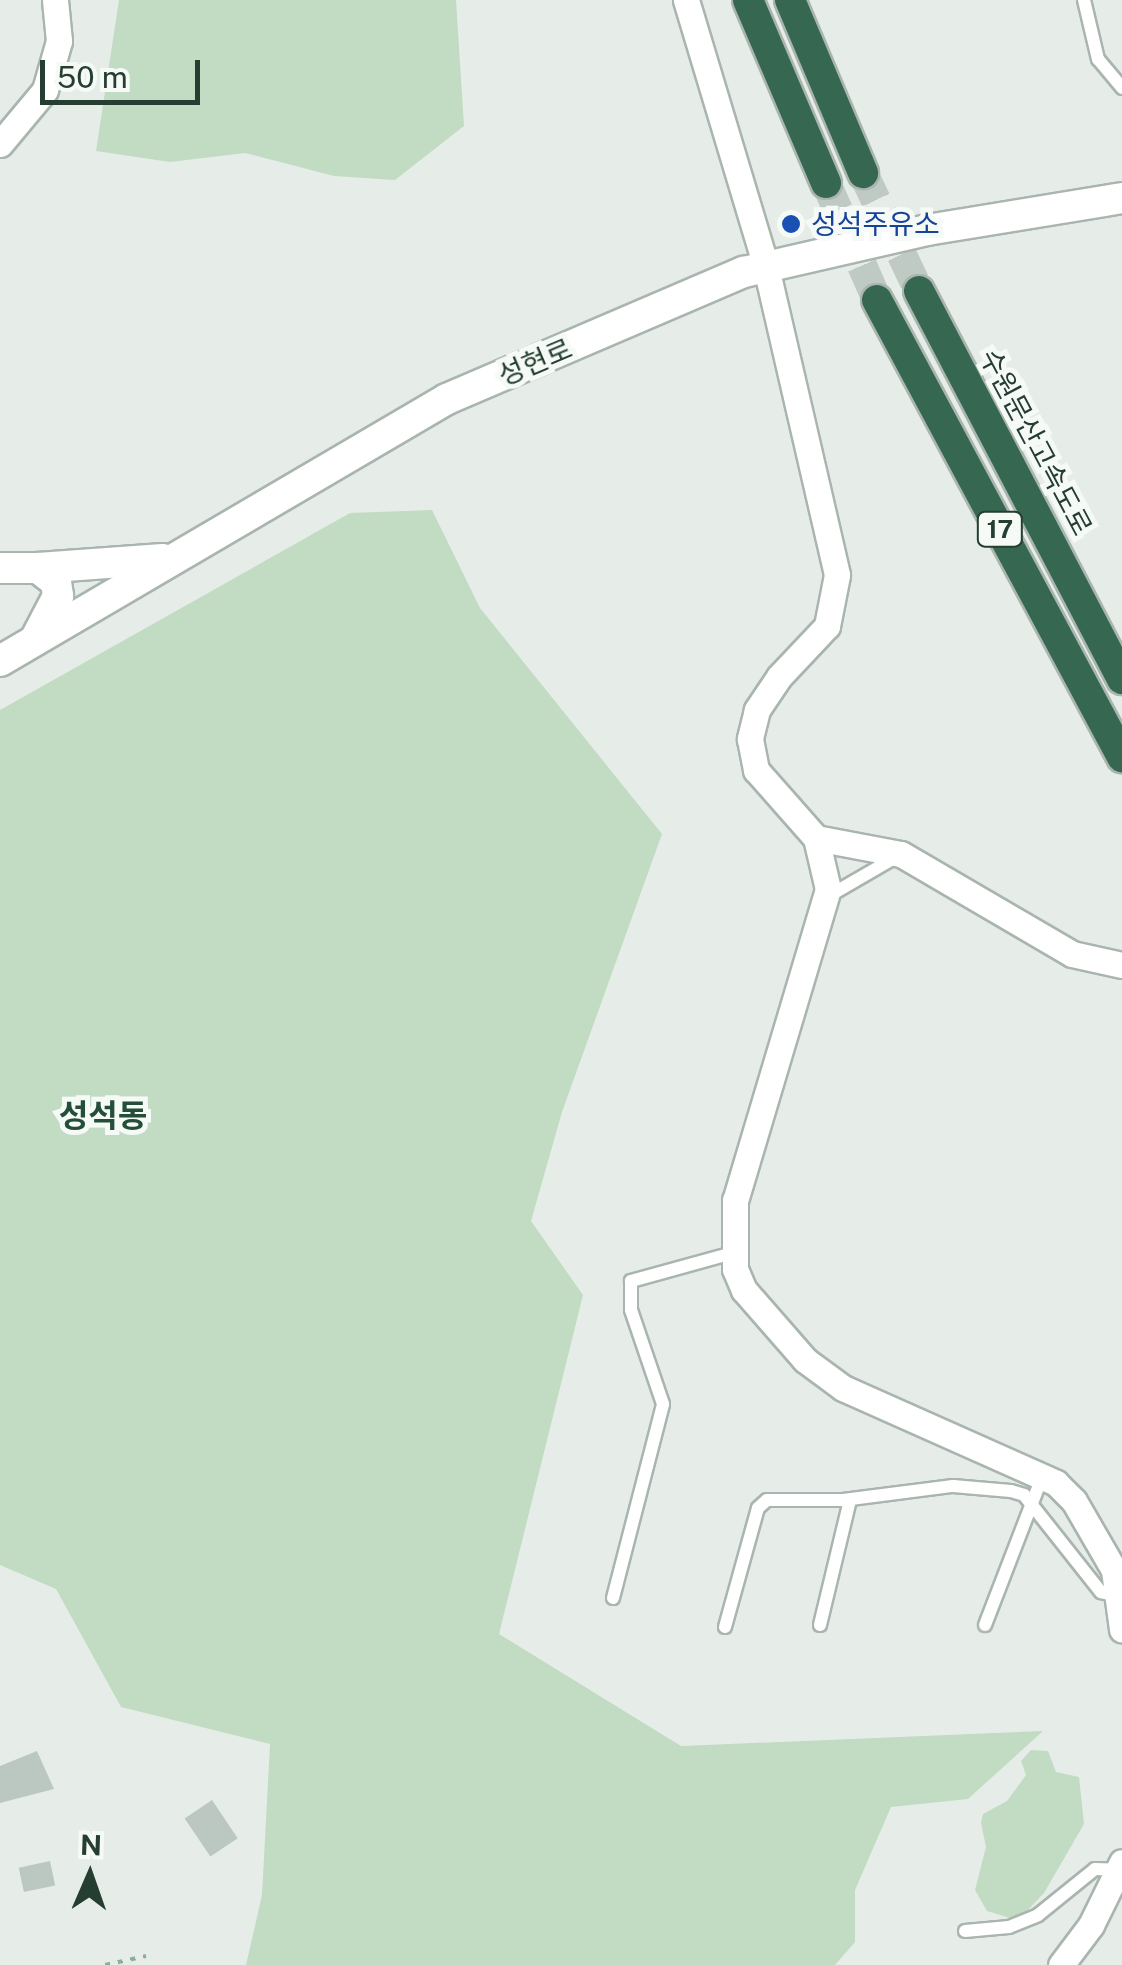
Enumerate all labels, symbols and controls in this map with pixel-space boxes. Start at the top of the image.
scale bar [45,40,205,102]
text: 50 m [57,59,128,95]
place label: 성석주유소 [811,207,940,241]
marker: 성석주유소 [780,213,802,235]
street label: 성현로 [493,331,577,393]
street label: 수원문산고속도로 [973,343,1099,541]
road number: 17 [975,509,1025,549]
district label: 성석동 [59,1097,147,1135]
north arrow [40,1825,140,1925]
text: N [80,1828,103,1861]

